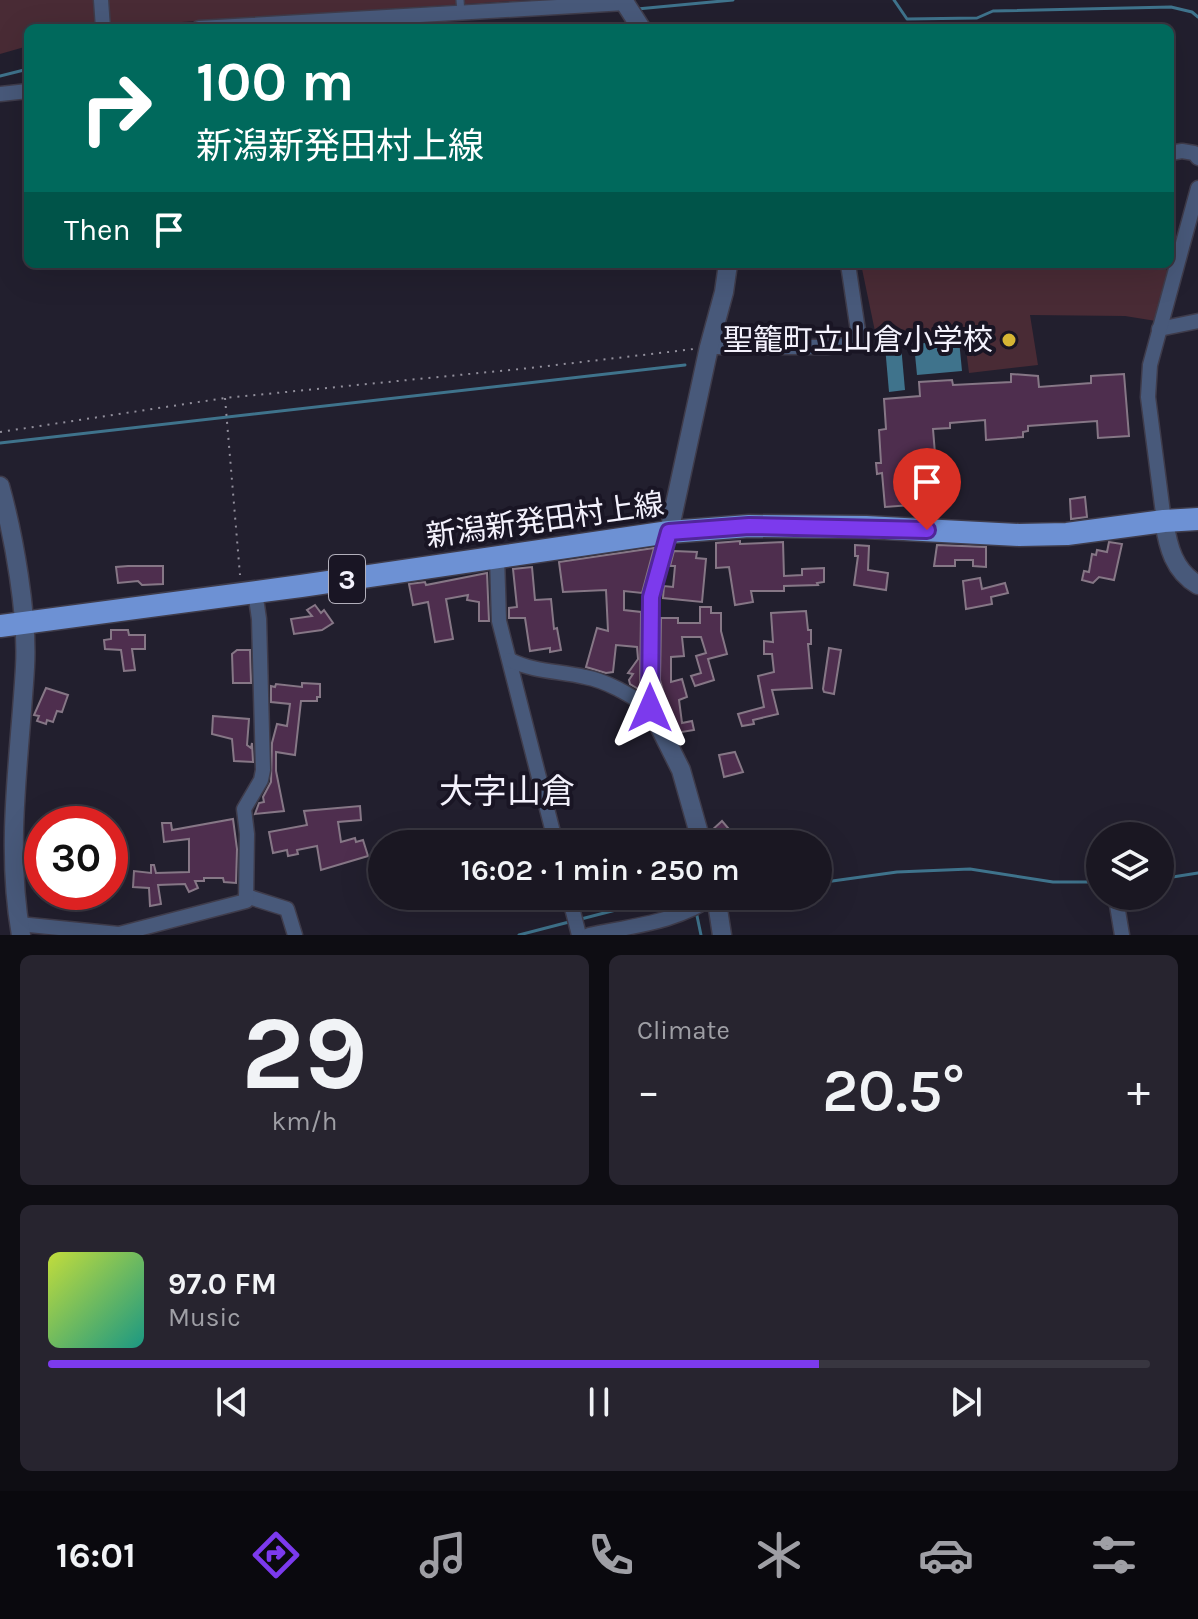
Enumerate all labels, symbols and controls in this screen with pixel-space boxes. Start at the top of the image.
text: 100 m [196,49,354,114]
icon: right [64,56,168,160]
text: 新潟新発田村上線 [196,125,484,167]
icon: arrive [147,208,191,252]
text: Then [64,212,131,248]
place label: 聖籠町立山倉小学校 [723,322,993,358]
marker: 聖籠町立山倉小学校 [1000,331,1018,349]
pin [893,448,961,530]
icon: arrive [905,460,949,504]
street label: 新潟新発田村上線 [424,485,666,555]
road number: 3 [329,555,365,603]
position arrow [608,666,692,750]
district label: 大字山倉 [439,772,575,812]
speed limit sign: 30 [24,806,128,910]
map controls [1086,822,1174,910]
button: layers [1086,822,1174,910]
text: 16:02 · 1 min · 250 m [460,852,740,888]
text: 29 [241,993,368,1114]
text: Climate [637,1015,730,1046]
text: 20.5° [822,1056,965,1126]
text: − [637,1066,660,1117]
text: + [1127,1066,1150,1117]
text: km/h [272,1106,337,1137]
text: 97.0 FM [168,1266,277,1302]
text: Music [168,1302,241,1333]
icon: previous [210,1380,254,1424]
icon: pause [577,1380,621,1424]
icon: next [944,1380,988,1424]
icon: directions [248,1527,304,1583]
icon: music [415,1527,471,1583]
icon: phone [583,1527,639,1583]
icon: climate [751,1527,807,1583]
icon: car [918,1527,974,1583]
icon: filters [1086,1527,1142,1583]
text: 16:01 [56,1534,136,1576]

